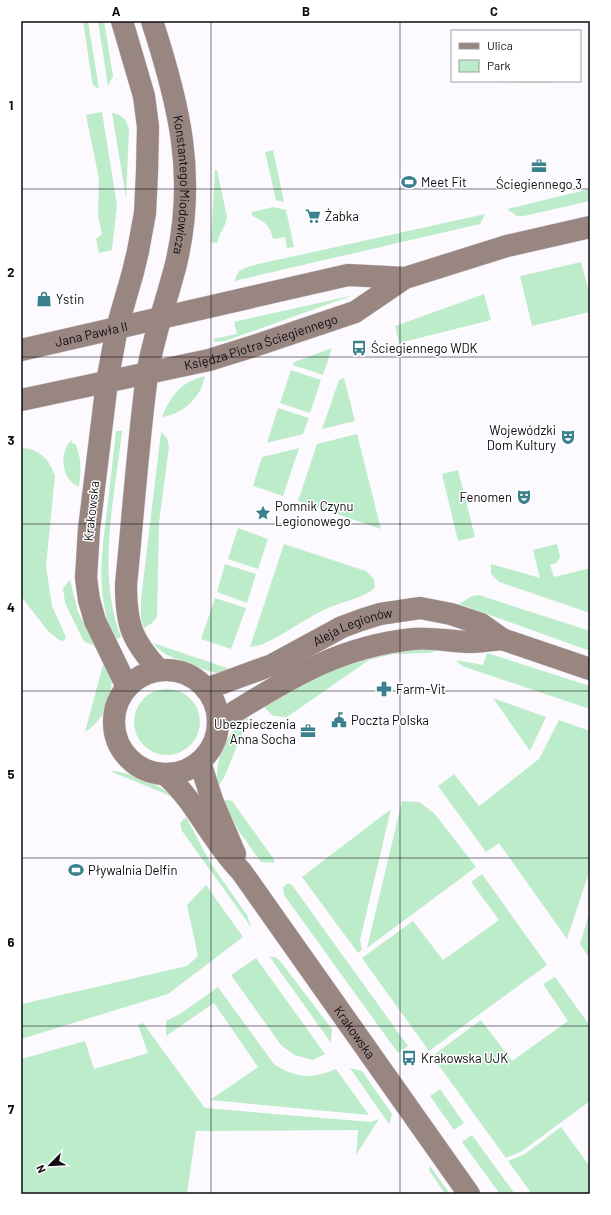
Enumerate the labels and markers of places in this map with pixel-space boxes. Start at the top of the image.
office icon: Ściegiennego 3 [530,157,548,175]
sports icon: Meet Fit [400,173,418,191]
place label: Meet Fit [421,174,467,190]
place label: Ściegiennego 3 [496,176,582,192]
supermarket icon: Żabka [304,207,322,225]
place label: Żabka [325,208,359,224]
shop icon: Ystin [35,290,53,308]
place label: Ystin [56,291,84,307]
bus stop icon: Ściegiennego WDK [350,339,368,357]
place label: Ściegiennego WDK [371,340,478,356]
place label: Wojewódzki Dom Kultury [487,422,556,453]
theatre icon: Wojewódzki Dom Kultury [559,428,577,446]
theatre icon: Fenomen [515,488,533,506]
place label: Fenomen [460,489,512,505]
place label: Pomnik Czynu Legionowego [275,498,353,529]
place icon: Pomnik Czynu Legionowego [254,504,272,522]
pharmacy icon: Farm-Vit [375,680,393,698]
place label: Farm-Vit [396,681,446,697]
public building icon: Poczta Polska [330,711,348,729]
place label: Poczta Polska [351,712,429,728]
place label: Ubezpieczenia Anna Socha [214,716,296,747]
office icon: Ubezpieczenia Anna Socha [299,722,317,740]
sports icon: Pływalnia Delfin [67,861,85,879]
place label: Pływalnia Delfin [88,862,177,878]
bus stop icon: Krakowska UJK [400,1049,418,1067]
place label: Krakowska UJK [421,1050,508,1066]

